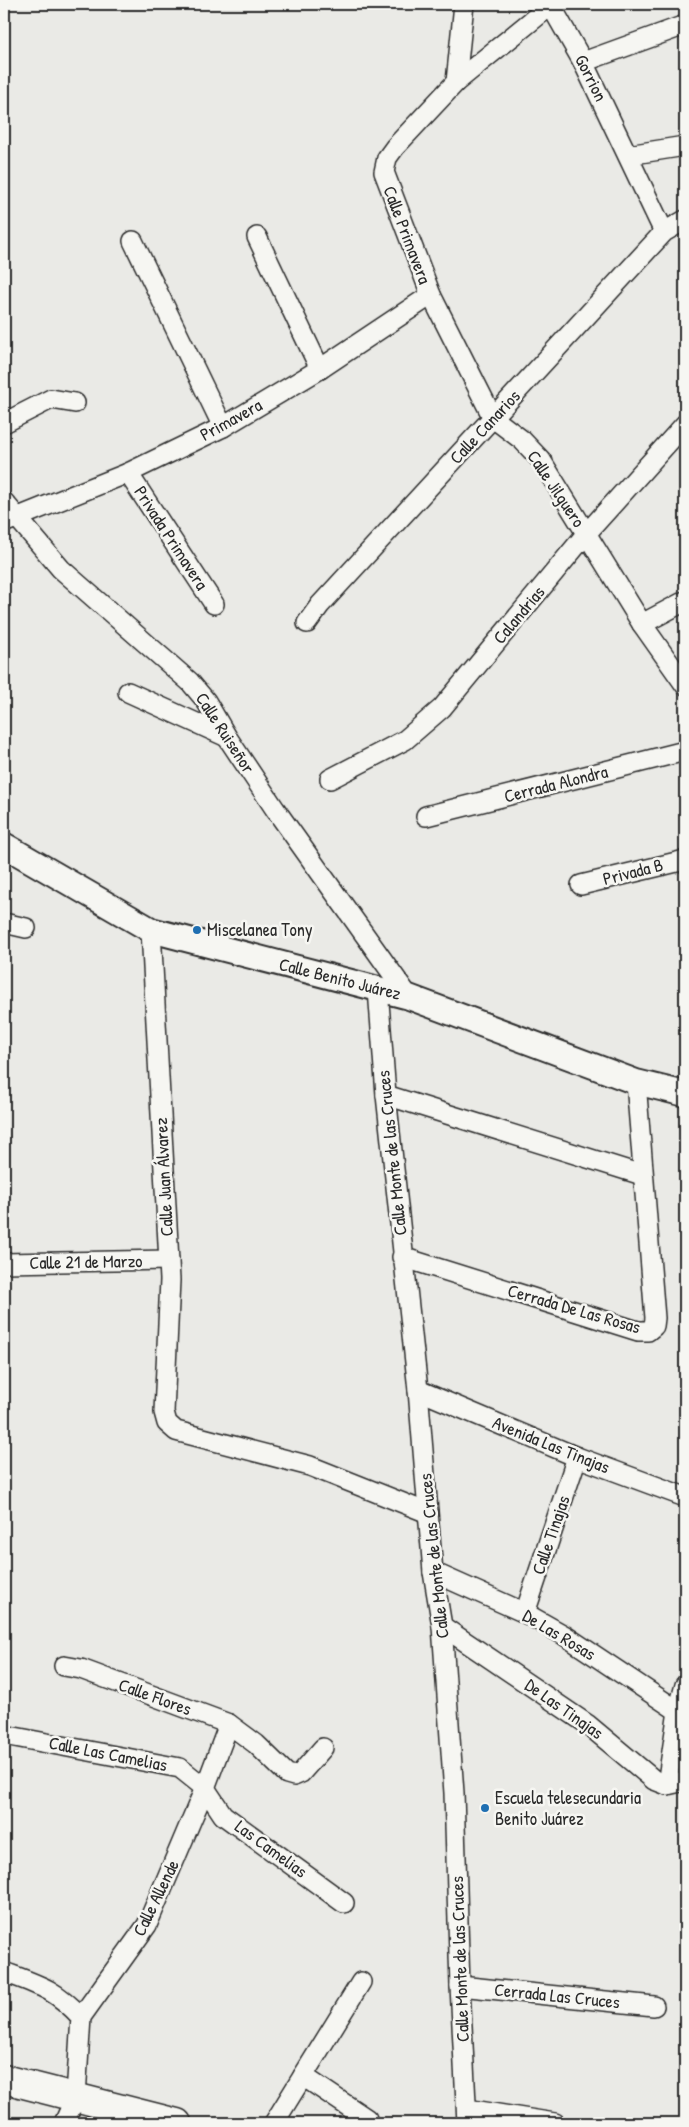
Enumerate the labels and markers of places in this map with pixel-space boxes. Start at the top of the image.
place label: Miscelanea Tony [207,917,313,942]
marker: Miscelanea Tony [191,924,203,936]
place label: Escuela telesecundaria Benito Juárez [495,1785,641,1831]
marker: Escuela telesecundaria Benito Juárez [479,1802,491,1814]

